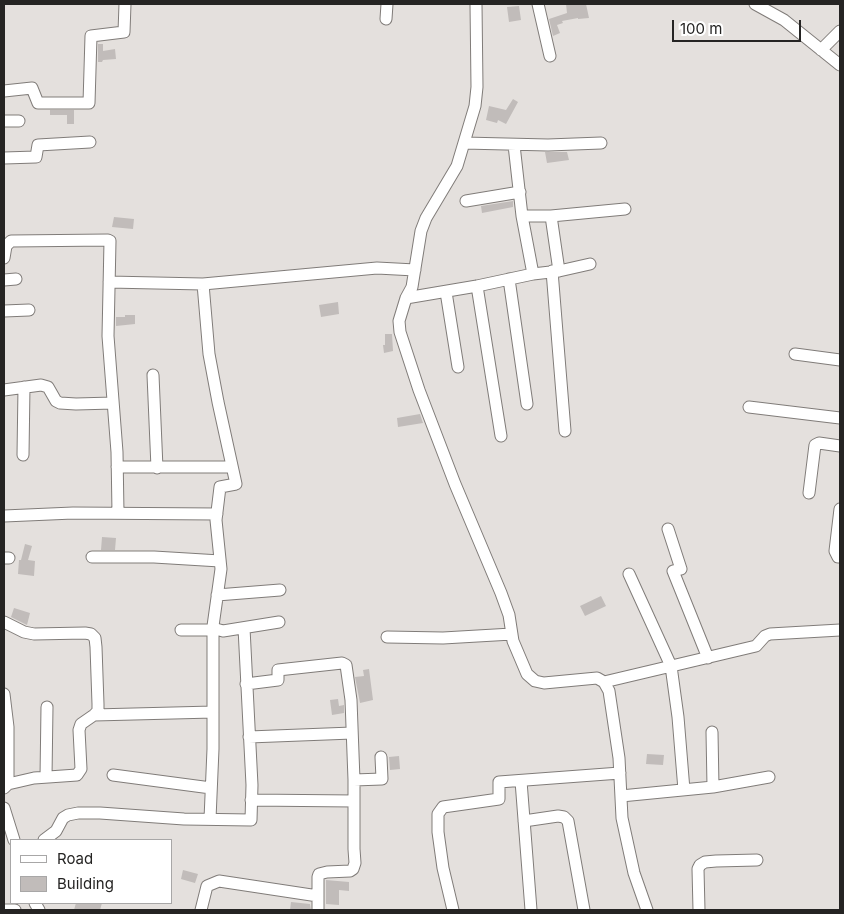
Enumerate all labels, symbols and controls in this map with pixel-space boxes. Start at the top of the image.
scale bar [674,10,803,42]
text: 100 m [680,19,722,38]
legend [10,839,172,904]
text: Road [57,849,93,868]
text: Building [57,874,114,893]

